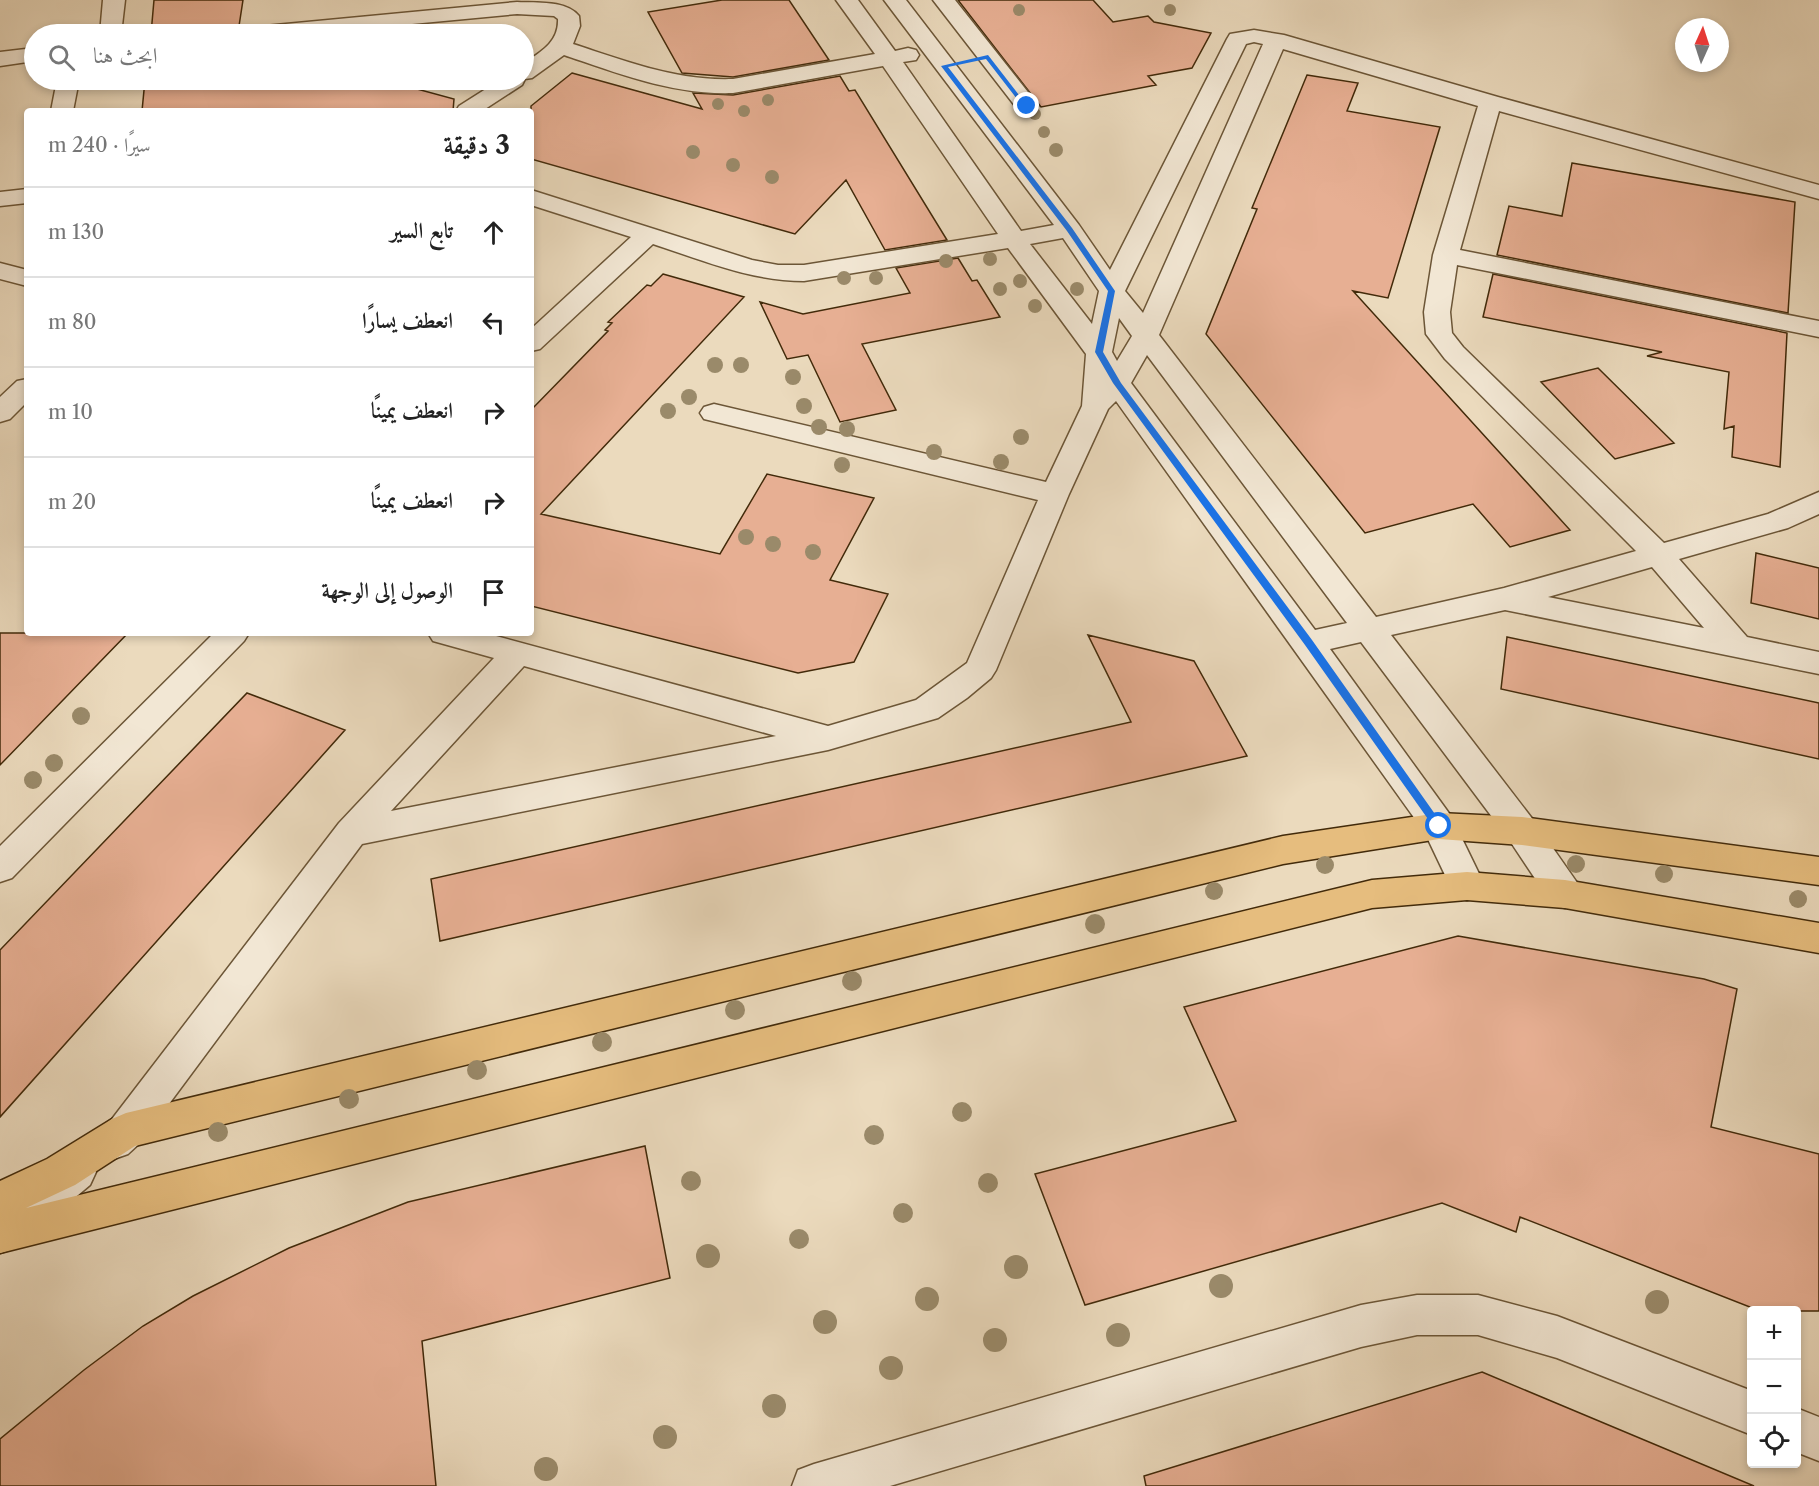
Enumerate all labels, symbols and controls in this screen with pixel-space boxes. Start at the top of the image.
north arrow [1675,18,1729,72]
search box [24,24,534,90]
icon: search [45,41,78,74]
text: ابحث هنا [93,42,158,69]
route end [1013,92,1039,118]
text: 3 دقيقة [443,129,510,161]
text: سيرًا · 240 m [48,133,151,157]
icon: ahead [477,216,510,249]
text: تابع السير [390,217,453,244]
text: 130 m [48,220,104,244]
icon: left [477,306,510,339]
text: انعطف يسارًا [362,307,453,334]
text: 80 m [48,310,97,334]
icon: right [477,396,510,429]
text: انعطف يمينًا [371,397,453,424]
text: 10 m [48,400,93,424]
icon: right [477,486,510,519]
text: انعطف يمينًا [371,487,453,514]
text: 20 m [48,490,96,514]
icon: arrive [477,576,510,609]
text: الوصول إلى الوجهة [321,577,453,604]
route start [1425,812,1451,838]
map controls [1747,1306,1801,1468]
button: + [1747,1306,1801,1360]
button: − [1747,1360,1801,1414]
button: locate [1747,1414,1801,1468]

